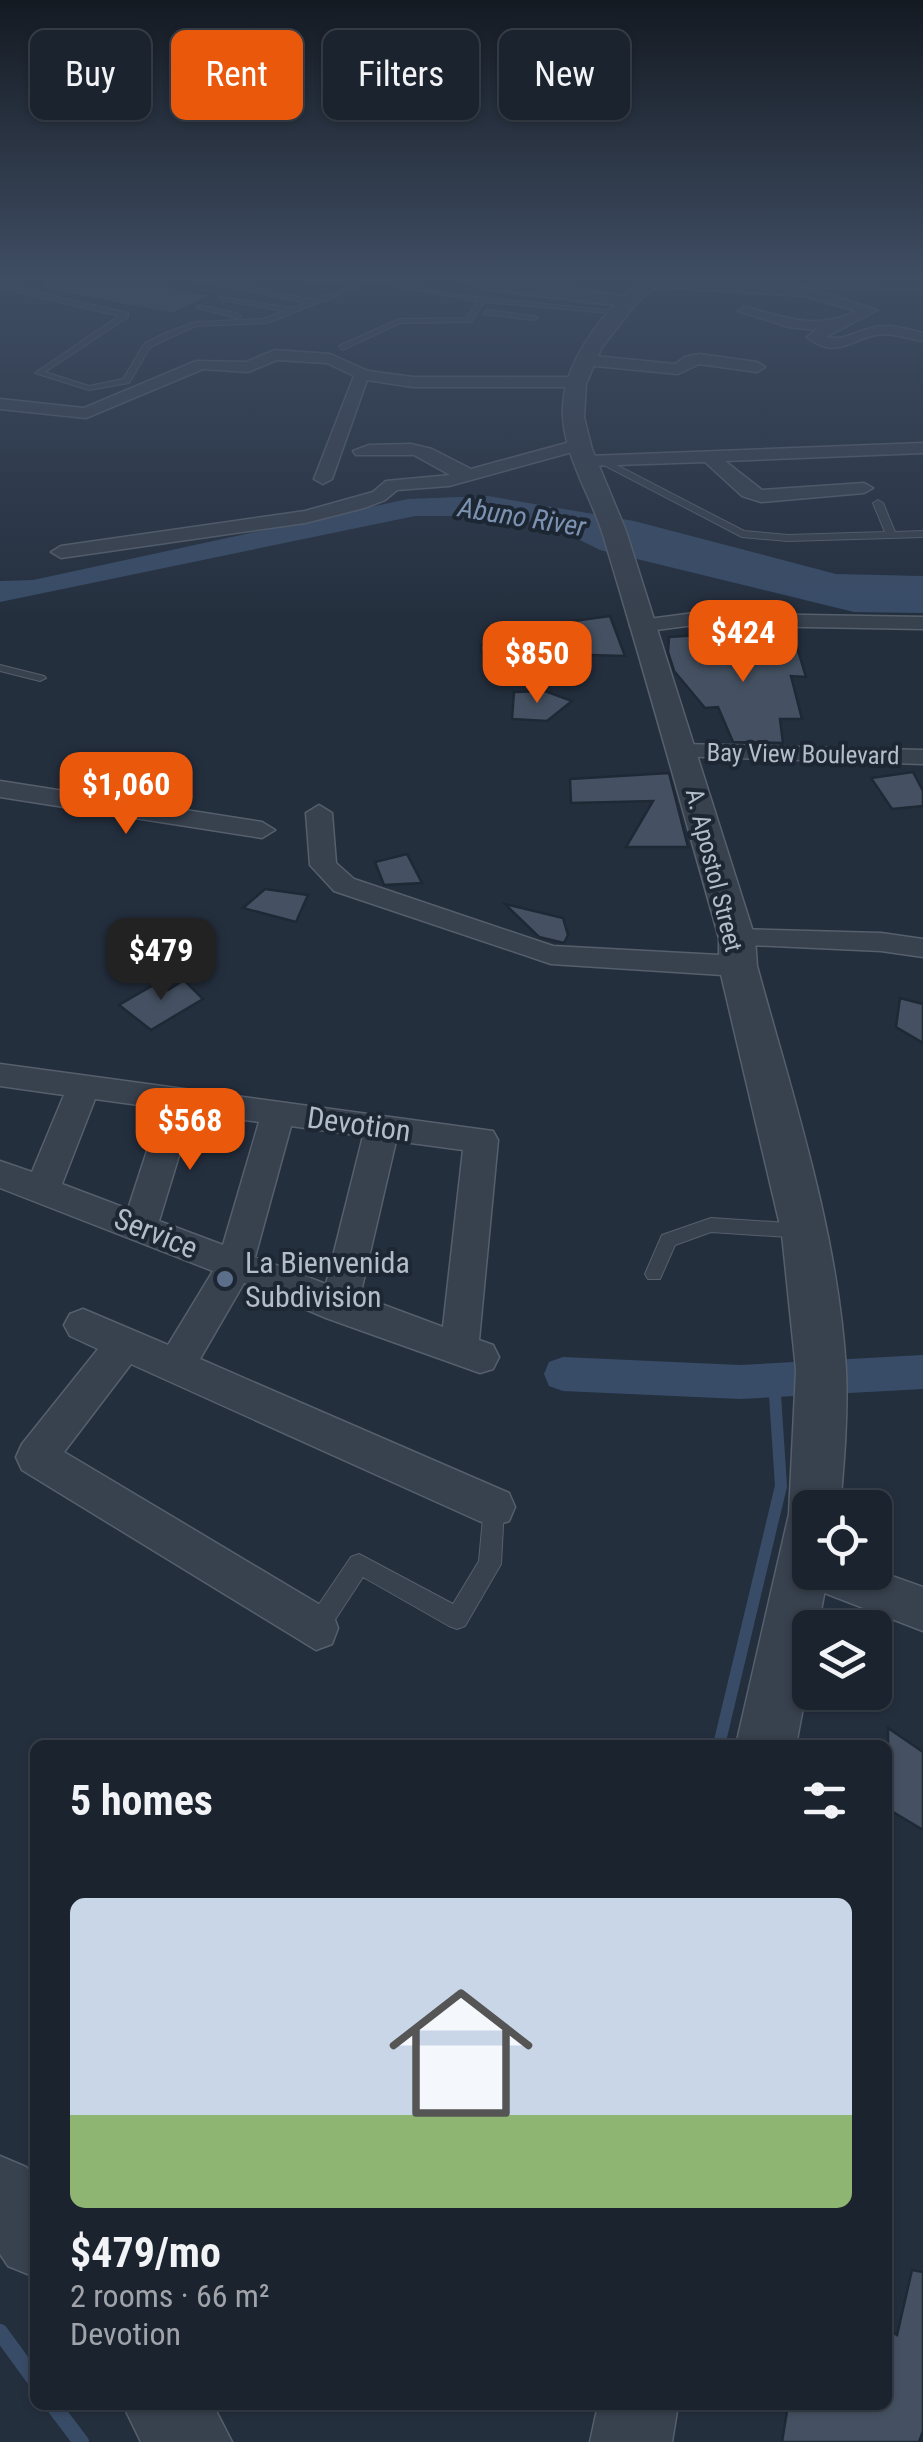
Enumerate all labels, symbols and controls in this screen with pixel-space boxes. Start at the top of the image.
chip: Buy [30,30,151,120]
chip: Rent [171,30,303,120]
chip: Filters [323,30,479,120]
chip: New [499,30,630,120]
water label: Abuno River [455,491,589,543]
pin: $424 [684,600,802,685]
text: $424 [711,613,775,651]
pin: $850 [478,621,596,706]
text: $850 [505,634,569,672]
street label: Bay View Boulevard [706,738,900,770]
pin: $1,060 [45,752,207,837]
text: $1,060 [82,765,170,803]
street label: A. Apostol Street [680,785,748,955]
pin: $479 [102,918,220,1003]
text: $479 [129,931,193,969]
pin: $568 [131,1088,249,1173]
street label: Devotion [305,1099,413,1149]
text: $568 [158,1101,222,1139]
street label: Service [109,1201,203,1265]
place label: La Bienvenida Subdivision [245,1245,410,1314]
marker: La Bienvenida Subdivision [214,1268,236,1290]
map controls [792,1490,892,1710]
button: locate [792,1490,892,1590]
button: layers [792,1610,892,1710]
icon: filters [797,1773,852,1828]
text: 5 homes [70,1776,213,1825]
icon: home [371,1963,551,2143]
text: $479/mo [70,2228,221,2277]
text: 2 rooms · 66 m² [70,2277,269,2315]
text: Devotion [70,2315,181,2353]

